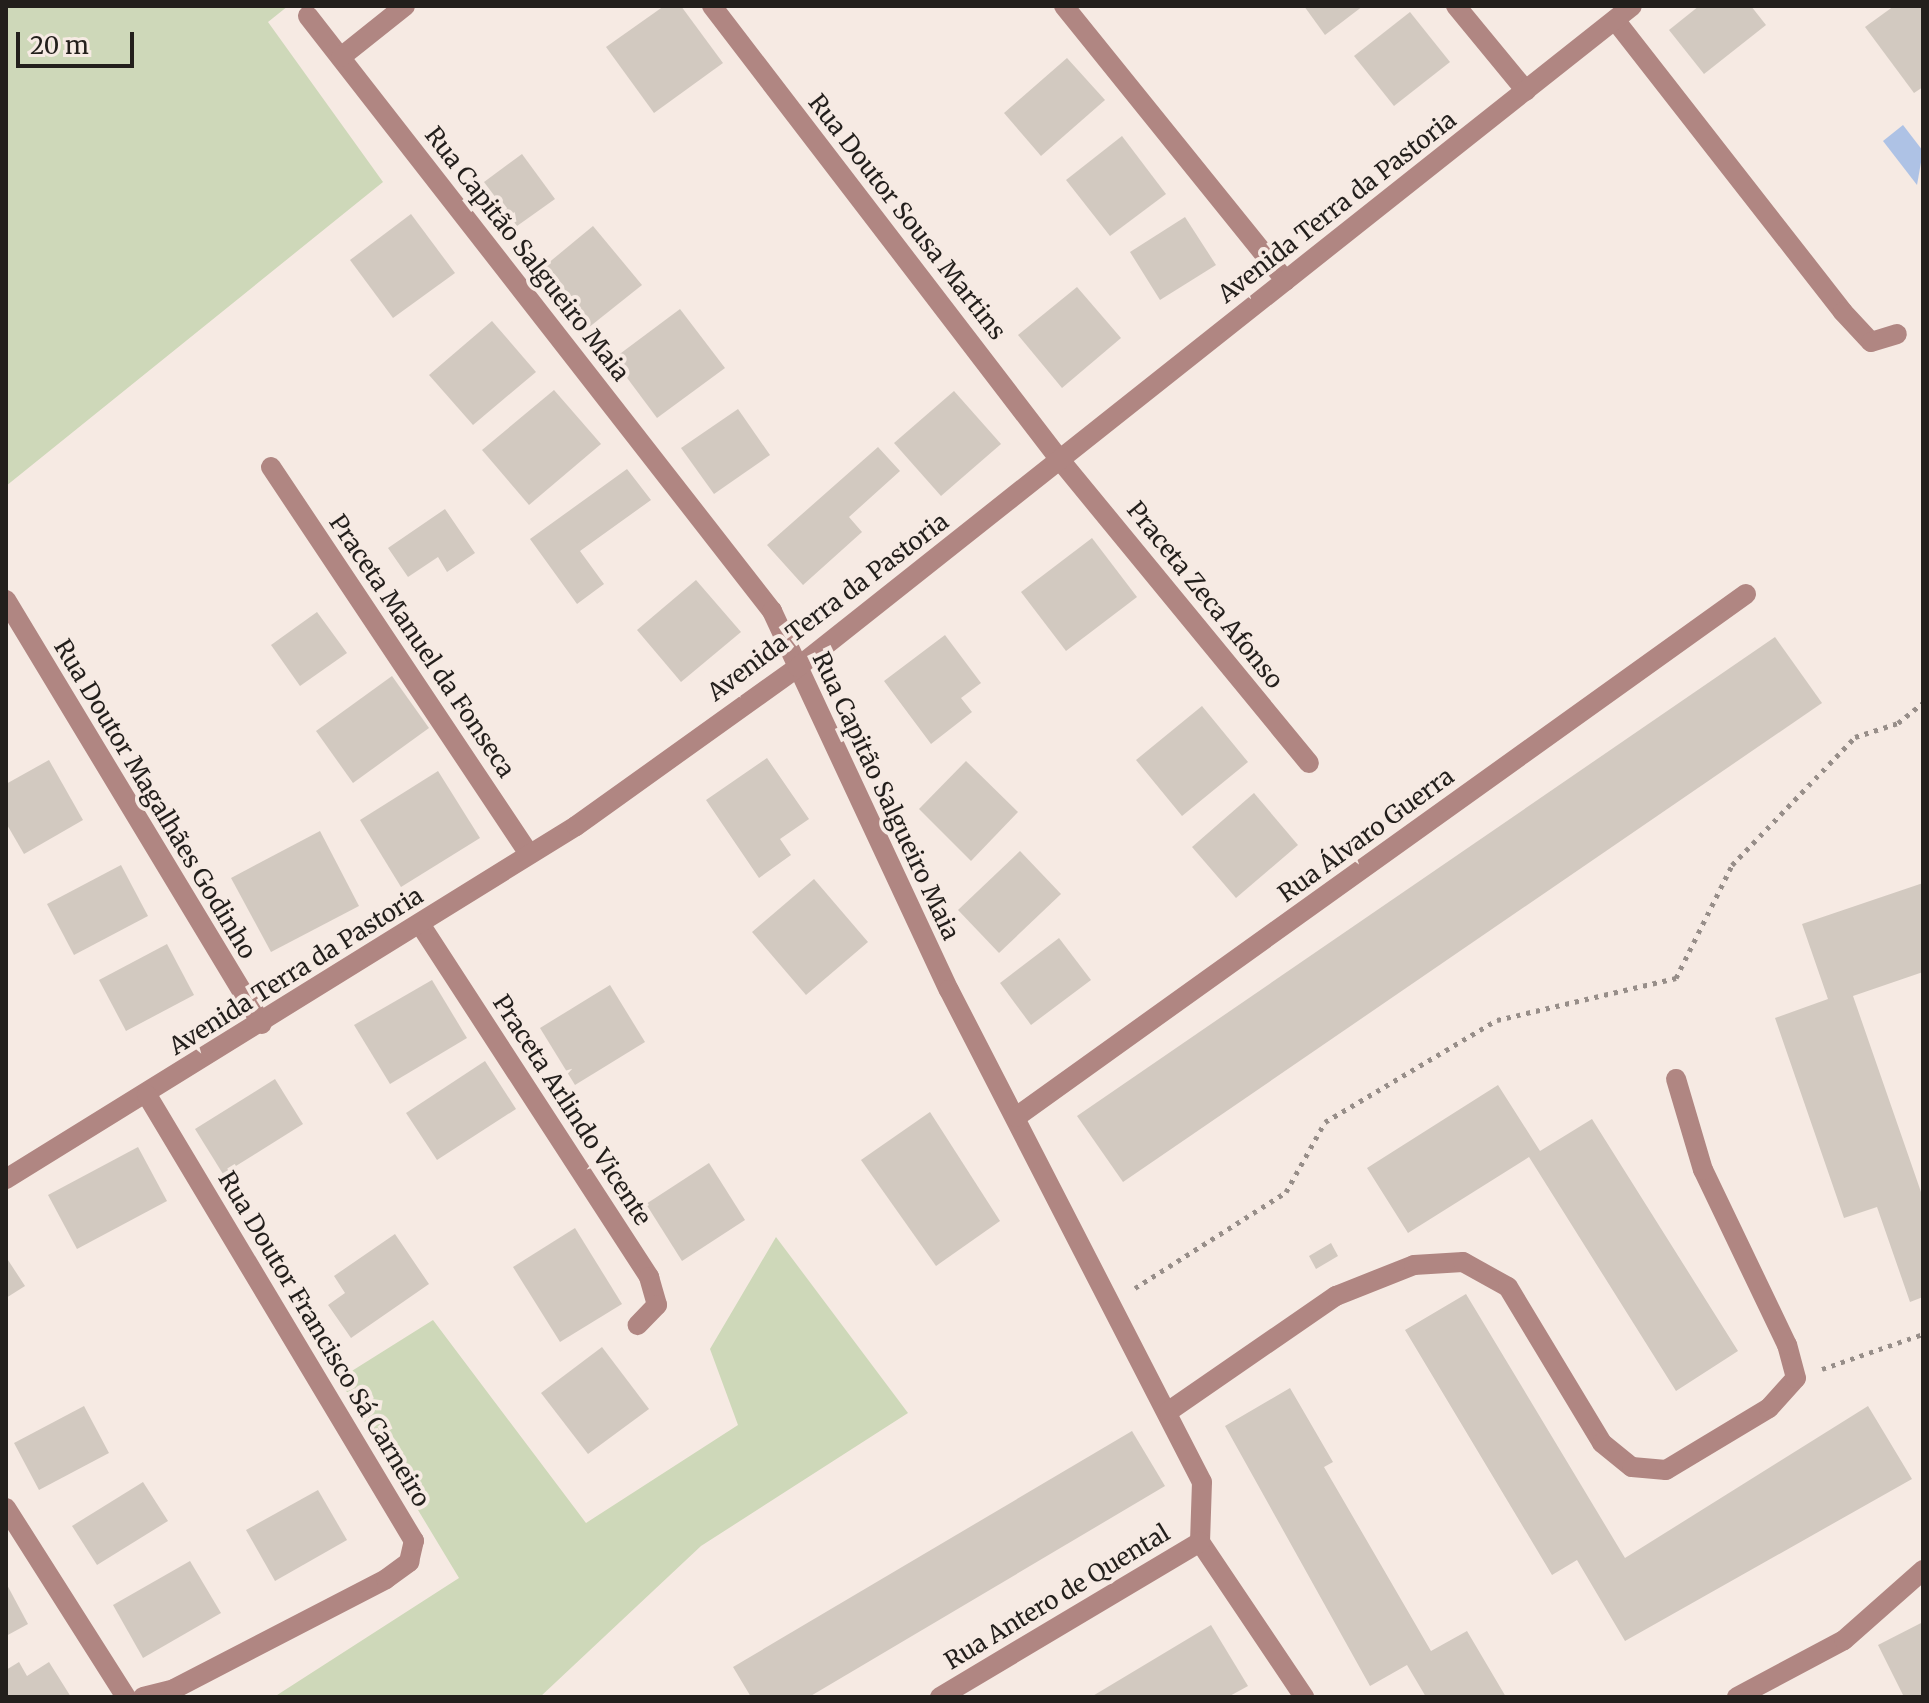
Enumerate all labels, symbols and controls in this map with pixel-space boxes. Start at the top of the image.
scale bar [20,16,138,66]
text: 20 m [30,30,89,61]
street label: Rua Doutor Sousa Martins [802,89,1012,345]
street label: Avenida Terra da Pastoria [1212,105,1462,309]
street label: Rua Capitão Salgueiro Maia [419,121,635,387]
street label: Praceta Zeca Afonso [1121,496,1289,694]
street label: Avenida Terra da Pastoria [702,507,954,707]
street label: Praceta Manuel da Fonseca [323,509,521,783]
street label: Rua Doutor Magalhães Godinho [48,634,262,964]
street label: Rua Capitão Salgueiro Maia [806,647,966,945]
street label: Rua Álvaro Guerra [1273,762,1459,908]
street label: Avenida Terra da Pastoria [164,881,428,1061]
street label: Praceta Arlindo Vicente [487,989,657,1231]
street label: Rua Doutor Francisco Sá Carneiro [212,1166,436,1512]
street label: Rua Antero de Quental [939,1518,1175,1676]

